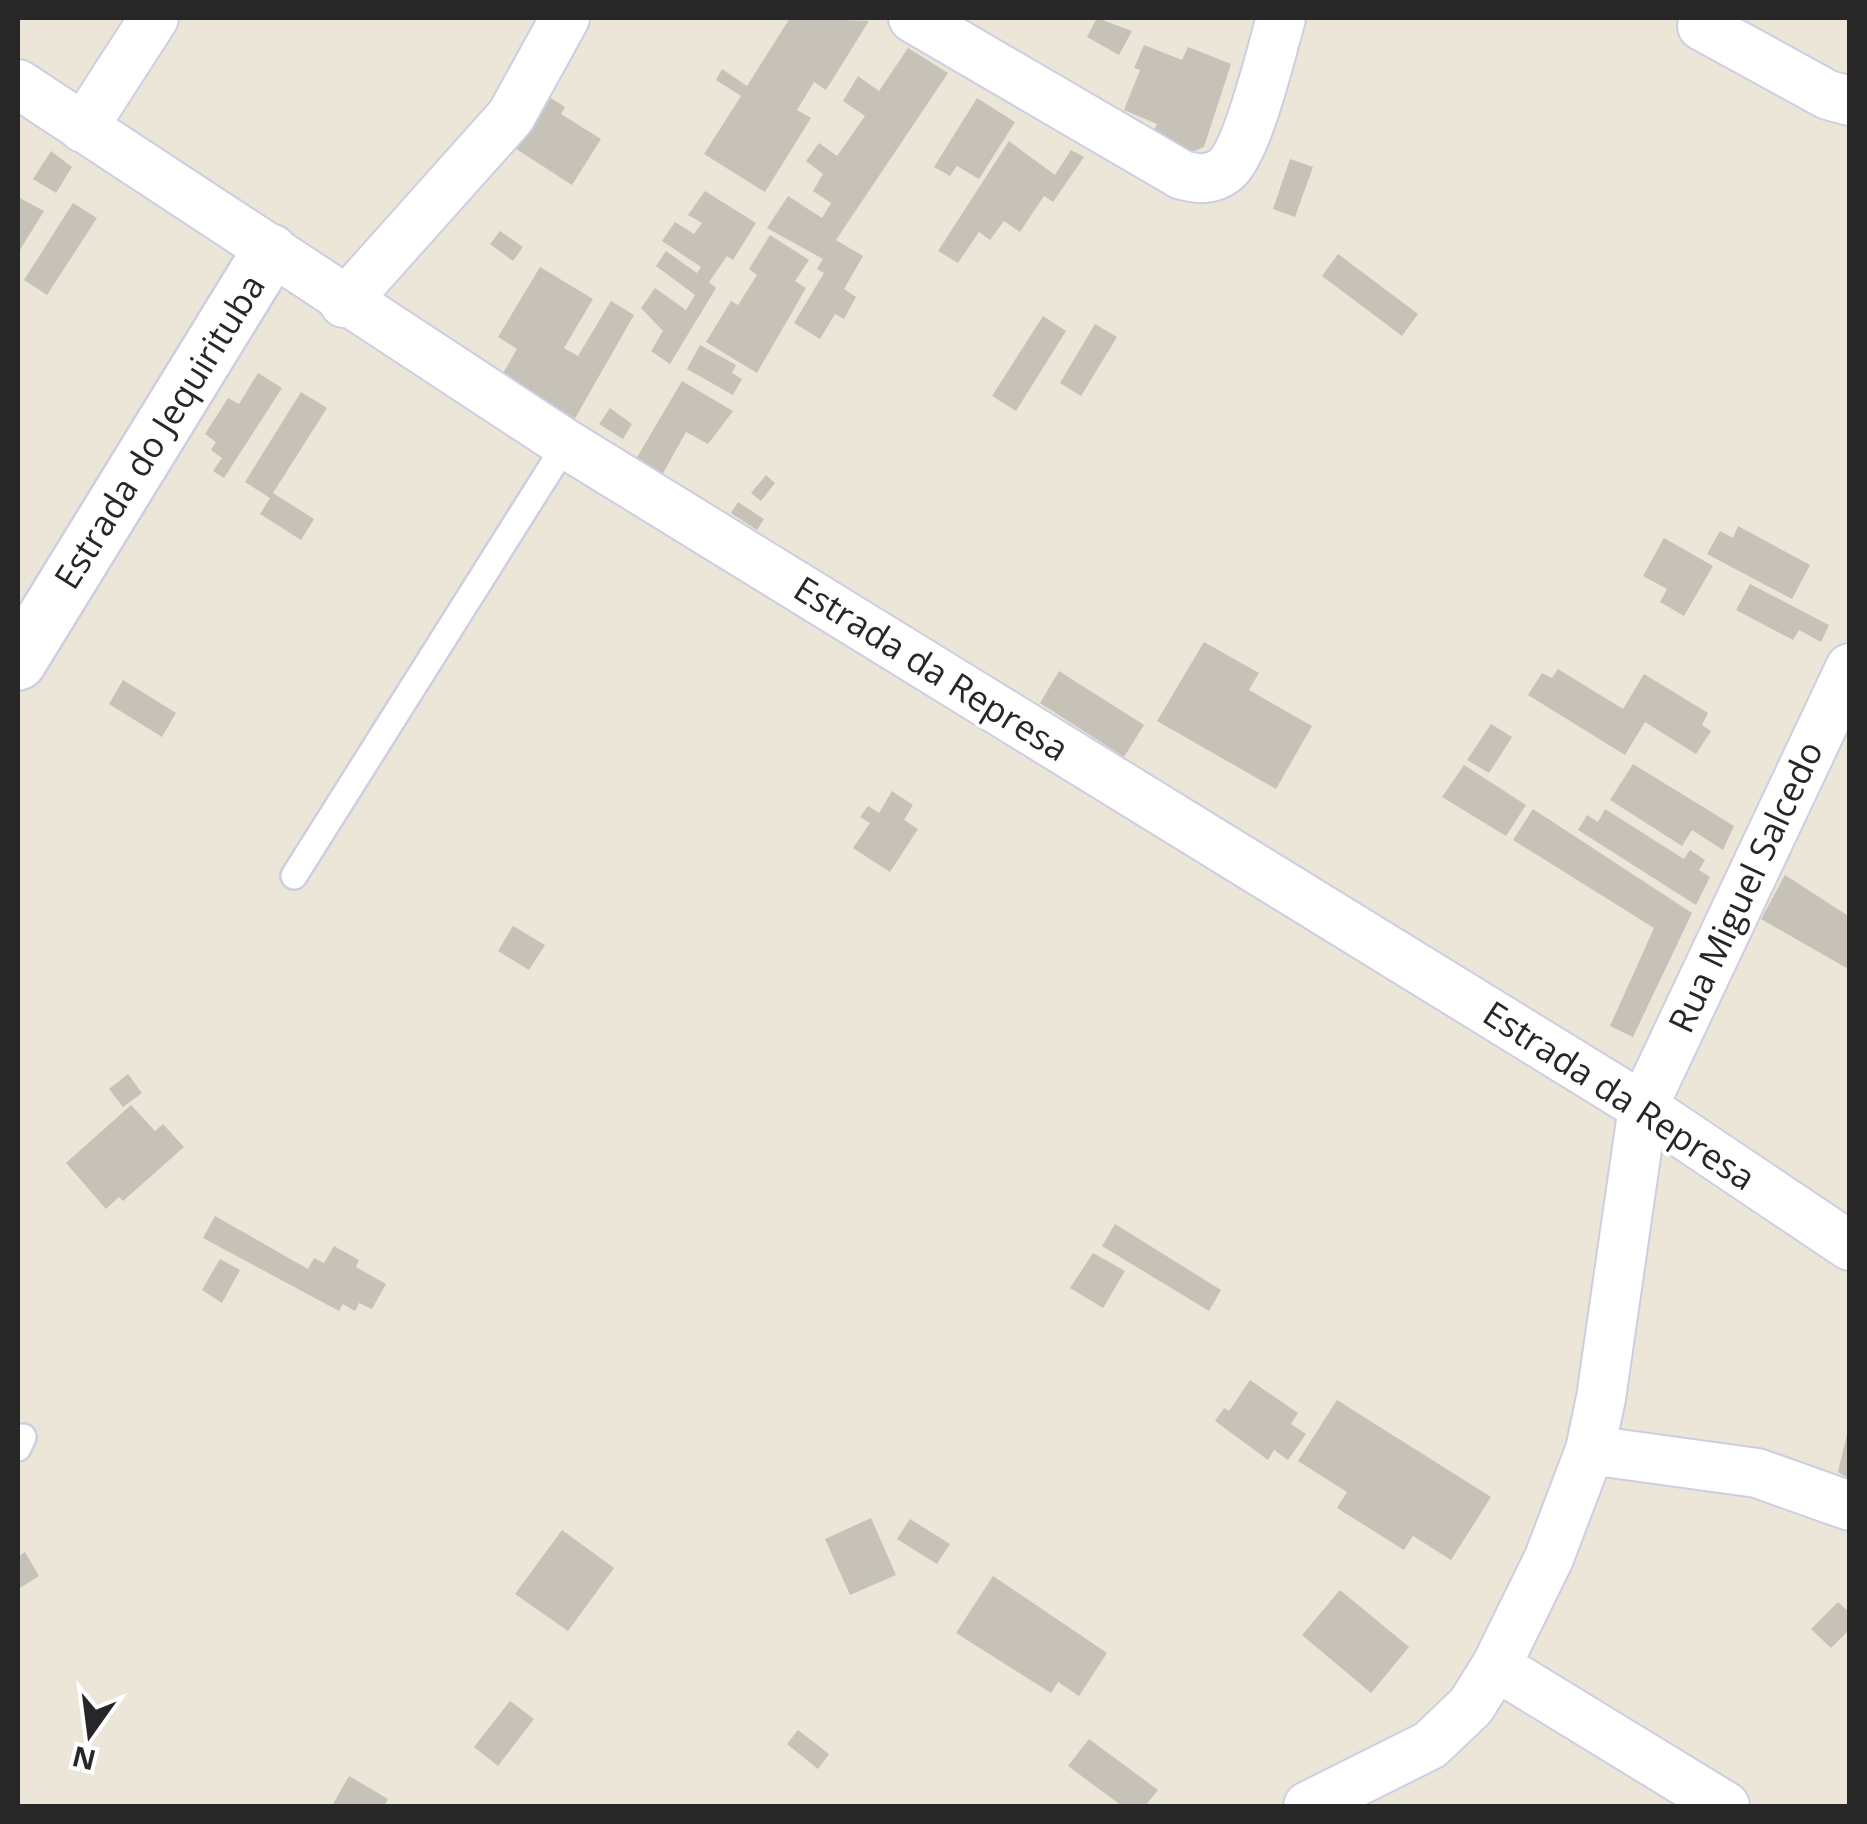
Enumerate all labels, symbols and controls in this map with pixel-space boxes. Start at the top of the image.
street label: Estrada do Jequirituba [43,265,275,597]
street label: Estrada da Represa [786,564,1078,771]
street label: Rua Miguel Salcedo [1656,733,1833,1040]
street label: Estrada da Represa [1475,989,1765,1200]
north arrow [40,1684,140,1784]
text: N [68,1738,99,1780]

